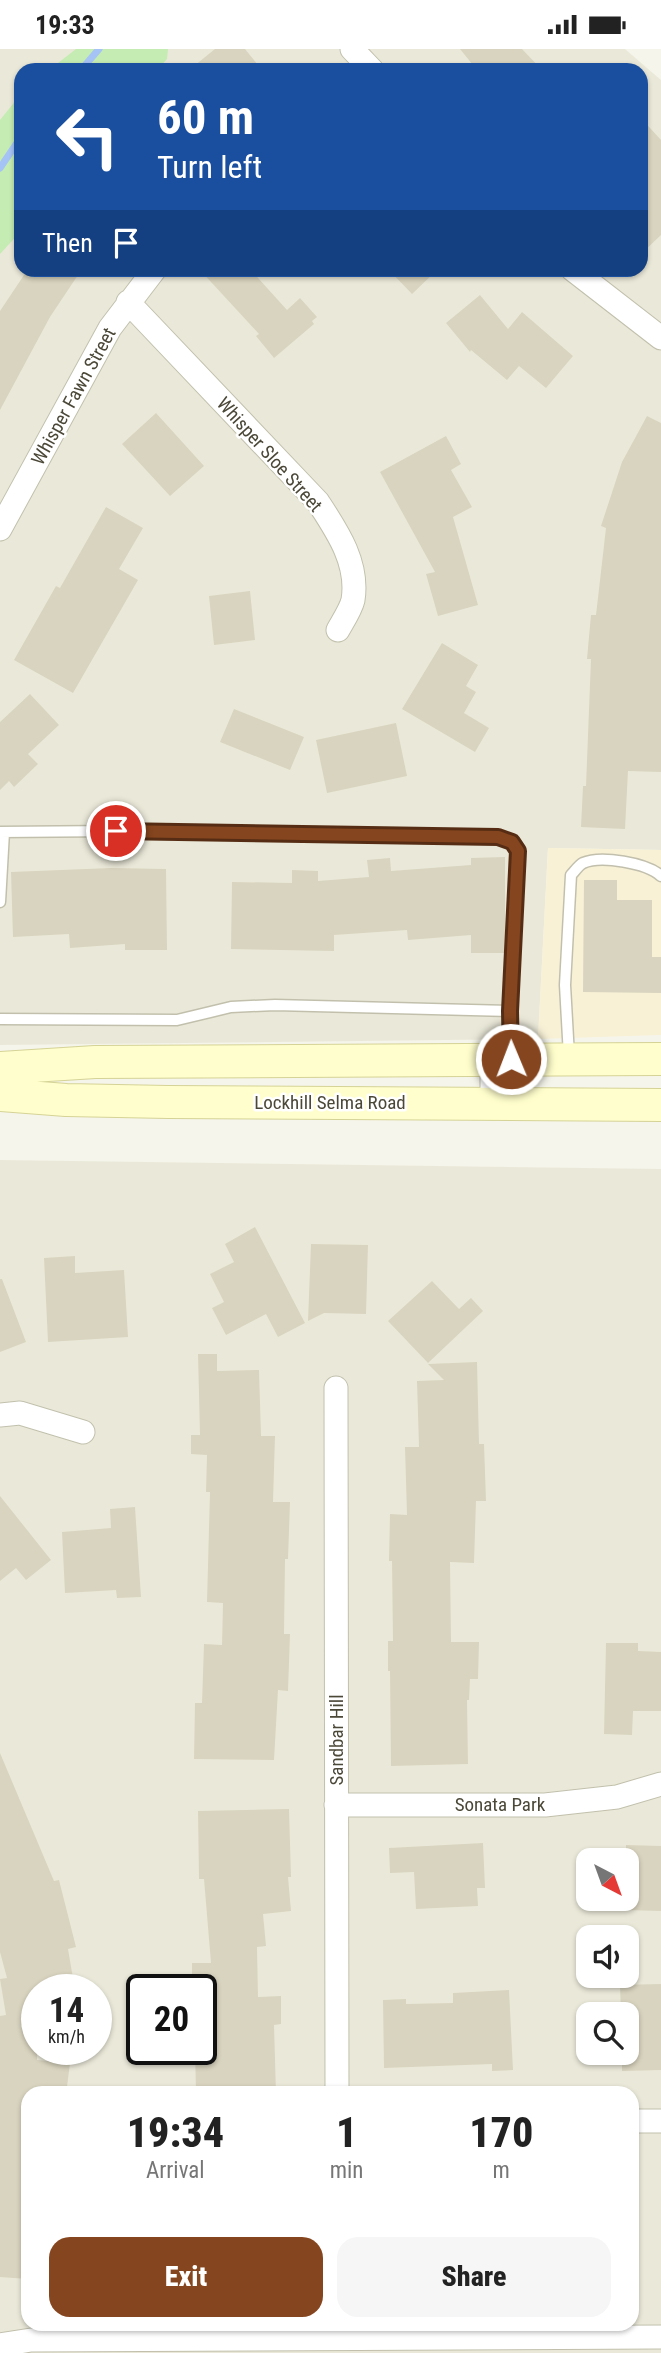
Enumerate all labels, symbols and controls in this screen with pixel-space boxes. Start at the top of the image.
text: 19:33 [35,10,95,40]
text: 60 m [157,89,254,146]
icon: left [42,91,133,182]
text: Turn left [157,148,262,186]
icon: arrive [107,224,145,262]
text: Then [42,228,93,258]
street label: Whisper Fawn Street [26,324,121,469]
street label: Whisper Sloe Street [212,392,327,517]
pin [86,801,146,861]
icon: arrive [97,812,135,850]
position arrow [474,1022,548,1096]
street label: Lockhill Selma Road [254,1091,406,1114]
street label: Sandbar Hill [325,1694,348,1786]
street label: Sonata Park [455,1793,546,1816]
north arrow [576,1848,639,1911]
map controls [576,1848,639,2065]
button: sound [576,1925,639,1988]
speed limit sign: 20 [126,1974,217,2065]
text: 14 [49,1990,84,2031]
button: search [576,2002,639,2065]
text: km/h [48,2026,85,2047]
text: 19:34 [127,2108,224,2157]
text: 1 [336,2108,357,2157]
text: 170 [469,2108,533,2157]
text: Arrival [146,2157,205,2184]
text: min [330,2157,363,2184]
text: m [493,2157,510,2184]
button: Exit [49,2237,323,2317]
button: Share [337,2237,611,2317]

